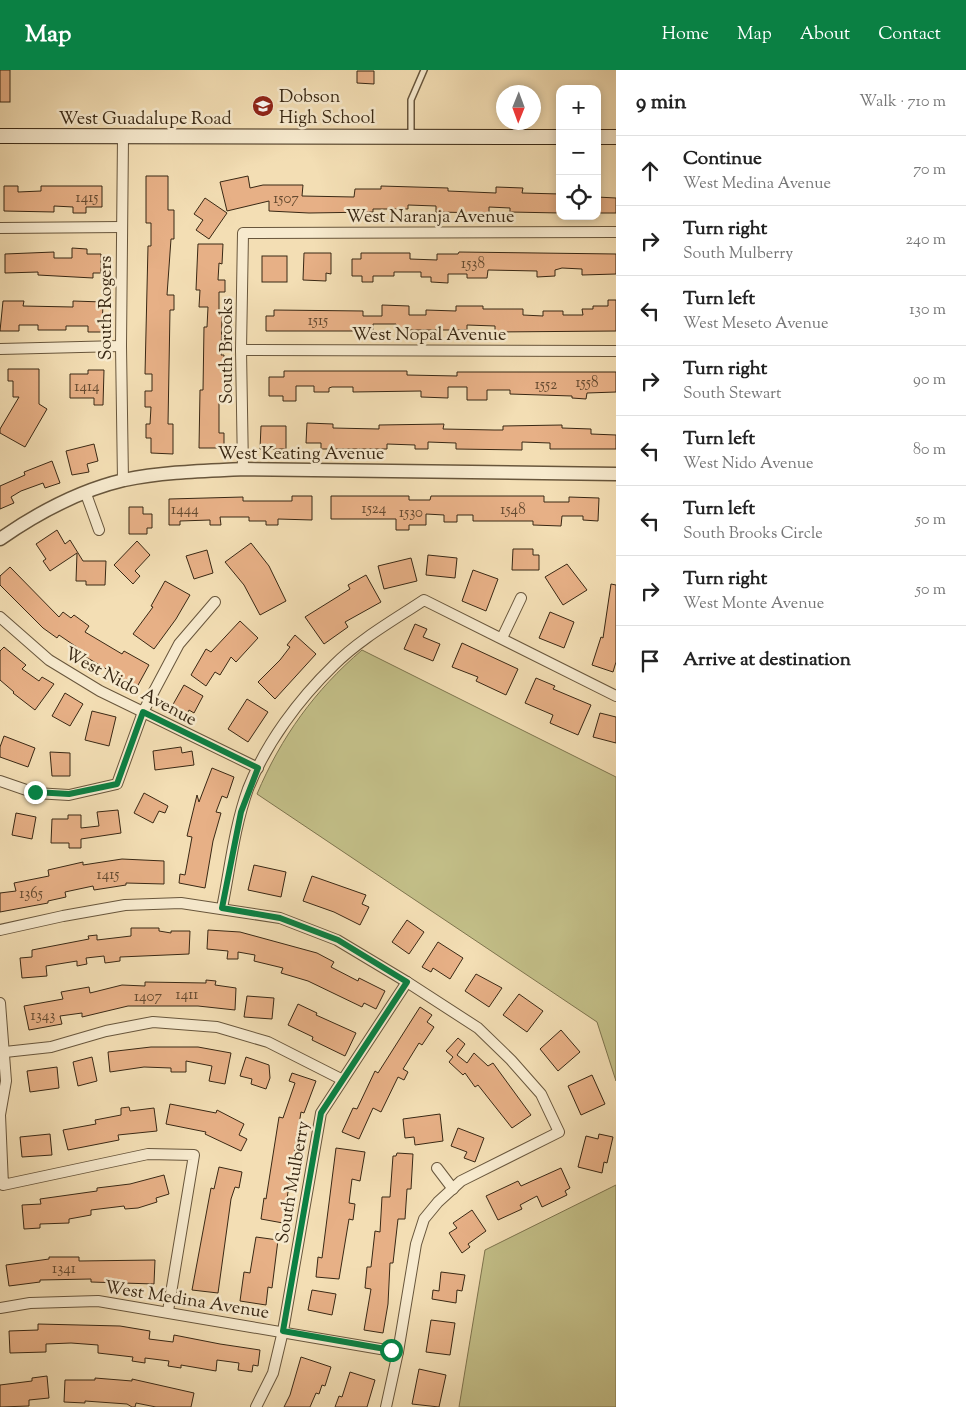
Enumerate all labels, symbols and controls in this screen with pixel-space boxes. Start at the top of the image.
text: Map [25,18,71,52]
text: Home [662,22,709,48]
text: Map [737,22,772,48]
text: About [800,22,850,48]
text: Contact [878,22,941,48]
place label: Dobson High School [279,85,375,132]
north arrow [496,85,541,130]
map controls [556,85,601,220]
button: + [556,85,601,130]
text: 9 min [636,88,686,118]
text: Walk · 710 m [859,91,946,114]
school or university icon: Dobson High School [251,94,275,118]
street label: West Guadalupe Road [58,107,232,133]
button: − [556,130,601,175]
text: Continue [683,146,762,173]
icon: ahead [636,157,664,185]
text: 70 m [913,159,946,182]
text: West Medina Avenue [683,173,831,196]
button: locate [556,175,601,220]
house number: 1415 [76,188,98,209]
house number: 1507 [273,189,299,210]
street label: West Naranja Avenue [346,205,514,231]
text: Turn right [683,216,767,243]
icon: right [636,227,664,255]
text: 240 m [905,229,946,252]
text: South Mulberry [683,243,793,266]
house number: 1538 [461,254,485,275]
street label: South Rogers [94,256,120,360]
text: Turn left [683,286,755,313]
icon: left [636,297,664,325]
street label: South Brooks [215,298,241,404]
text: 130 m [909,299,946,322]
house number: 1515 [308,311,328,332]
text: West Meseto Avenue [683,313,829,336]
street label: West Nopal Avenue [352,323,506,349]
text: Turn right [683,356,767,383]
icon: right [636,367,664,395]
text: 90 m [913,369,946,392]
house number: 1558 [576,373,599,394]
house number: 1552 [535,375,557,396]
house number: 1414 [74,377,100,398]
text: South Stewart [683,383,782,406]
text: Turn left [683,426,755,453]
icon: left [636,437,664,465]
text: 80 m [913,439,946,462]
street label: West Keating Avenue [218,442,384,468]
text: West Nido Avenue [683,453,813,476]
text: Turn left [683,496,755,523]
house number: 1524 [362,499,387,520]
house number: 1444 [171,500,199,521]
house number: 1548 [500,500,526,521]
house number: 1530 [399,503,423,524]
icon: left [636,507,664,535]
text: 50 m [915,509,946,532]
text: South Brooks Circle [683,523,823,546]
text: Turn right [683,566,767,593]
icon: right [636,577,664,605]
text: 50 m [915,579,946,602]
text: West Monte Avenue [683,593,824,616]
street label: West Nido Avenue [59,642,201,734]
icon: arrive [636,647,664,675]
text: Arrive at destination [683,647,851,674]
route end [24,781,47,804]
house number: 1415 [97,865,119,886]
house number: 1365 [19,884,43,905]
house number: 1411 [176,985,198,1006]
house number: 1407 [134,987,162,1008]
house number: 1343 [31,1006,55,1027]
street label: South Mulberry [270,1119,318,1246]
house number: 1341 [52,1259,76,1280]
street label: West Medina Avenue [102,1275,271,1327]
route start [380,1339,403,1362]

